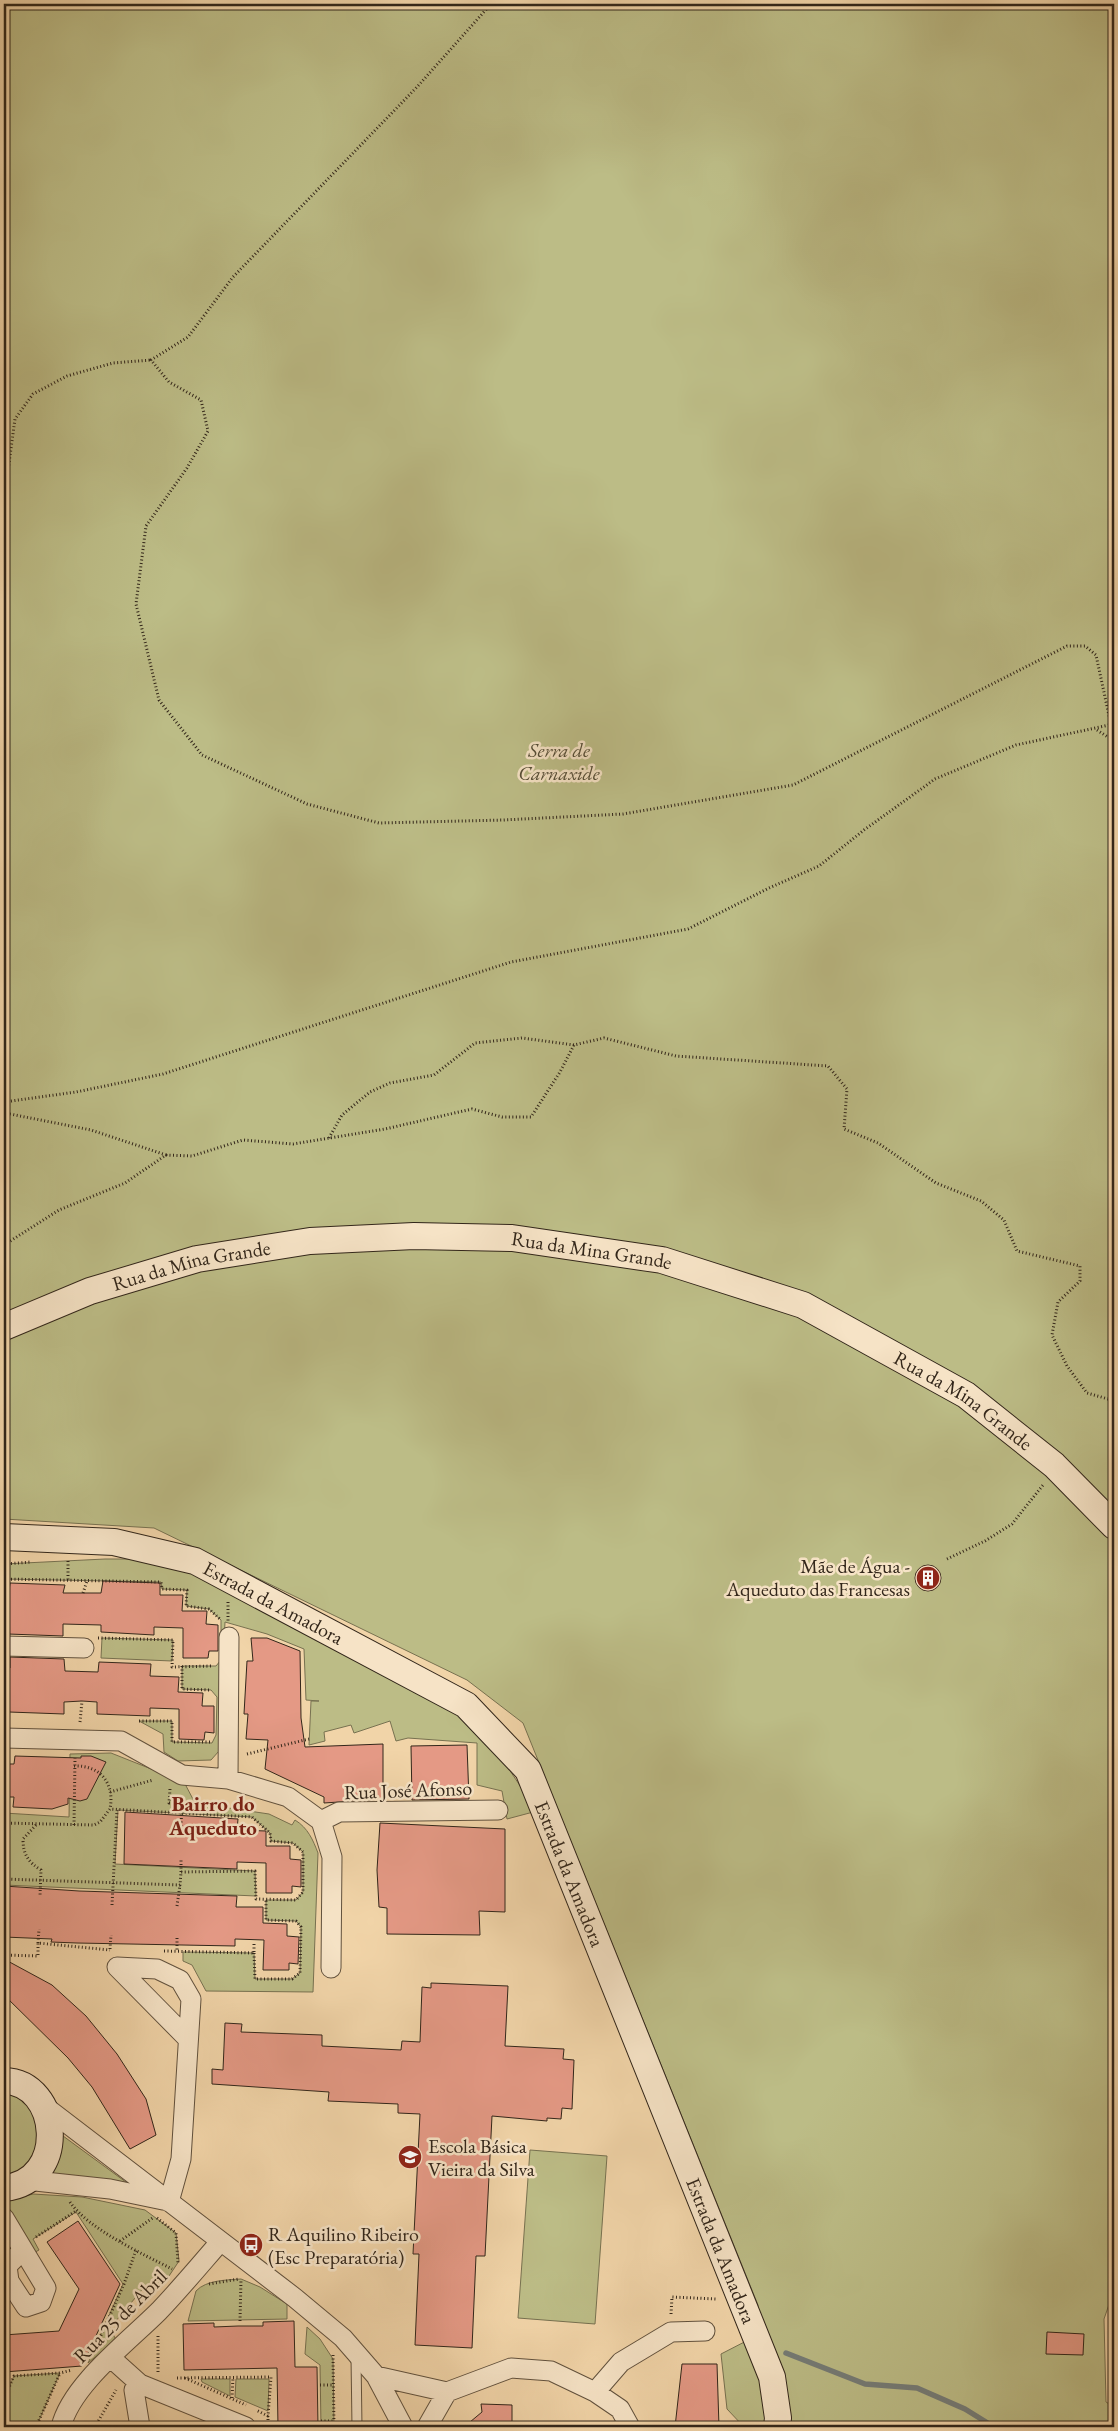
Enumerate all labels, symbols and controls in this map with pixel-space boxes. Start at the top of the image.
park label: Serra de Carnaxide [518,737,600,786]
street label: Rua da Mina Grande [510,1225,676,1275]
street label: Rua da Mina Grande [109,1234,272,1297]
street label: Rua da Mina Grande [889,1345,1038,1456]
place label: Mãe de Água - Aqueduto das Francesas [725,1553,910,1602]
street label: Estrada da Amadora [199,1555,348,1650]
building icon: Mãe de Água - Aqueduto das Francesas [915,1565,941,1591]
street label: Rua José Afonso [343,1775,473,1805]
district label: Bairro do Aqueduto [168,1790,257,1841]
street label: Estrada da Amadora [529,1797,611,1951]
place label: Escola Básica Vieira da Silva [428,2133,535,2182]
school or university icon: Escola Básica Vieira da Silva [397,2144,423,2170]
street label: Estrada da Amadora [680,2174,762,2327]
place label: R Aquilino Ribeiro (Esc Preparatória) [268,2221,419,2270]
bus stop icon: R Aquilino Ribeiro (Esc Preparatória) [238,2232,264,2258]
street label: Rua 25 de Abril [68,2263,173,2368]

